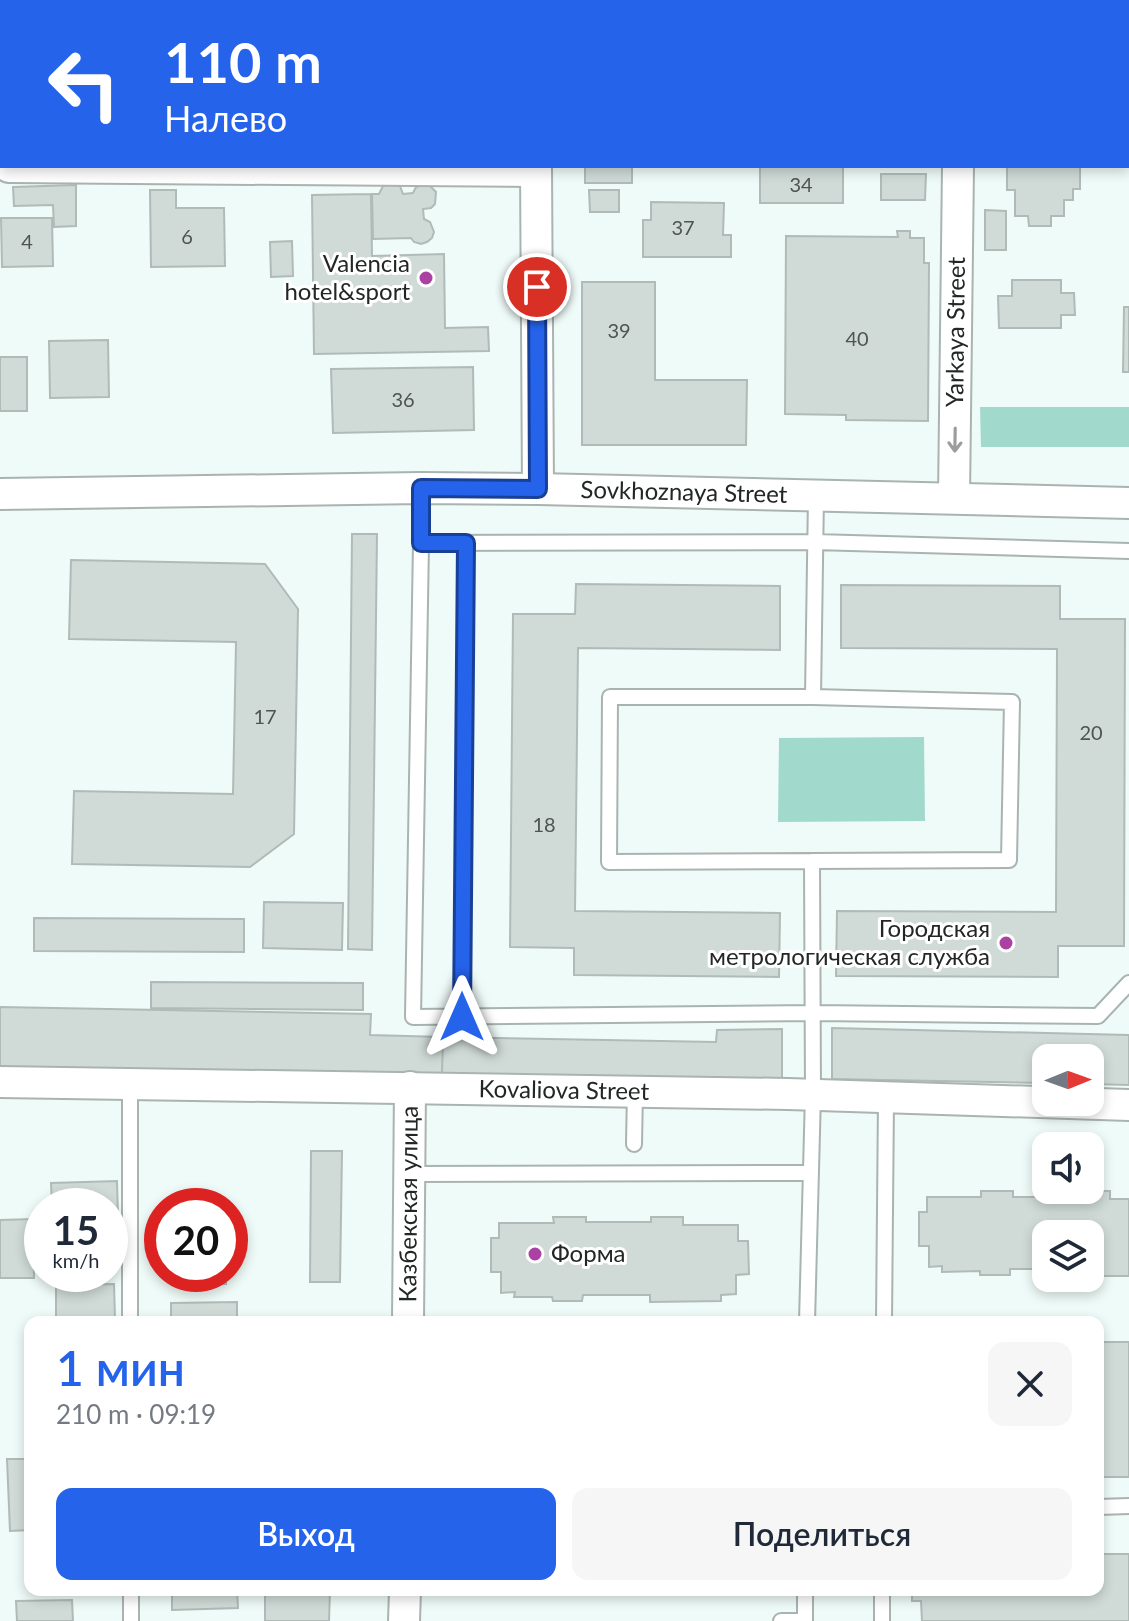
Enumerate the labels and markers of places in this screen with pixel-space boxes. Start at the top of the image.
place label: Valencia hotel&sport [284,248,410,305]
pin [503,253,571,321]
marker: Valencia hotel&sport [417,269,435,287]
place label: Городская метрологическая служба [709,913,990,970]
marker: Городская метрологическая служба [997,934,1015,952]
place label: Форма [551,1238,626,1267]
marker: Форма [526,1245,544,1263]

